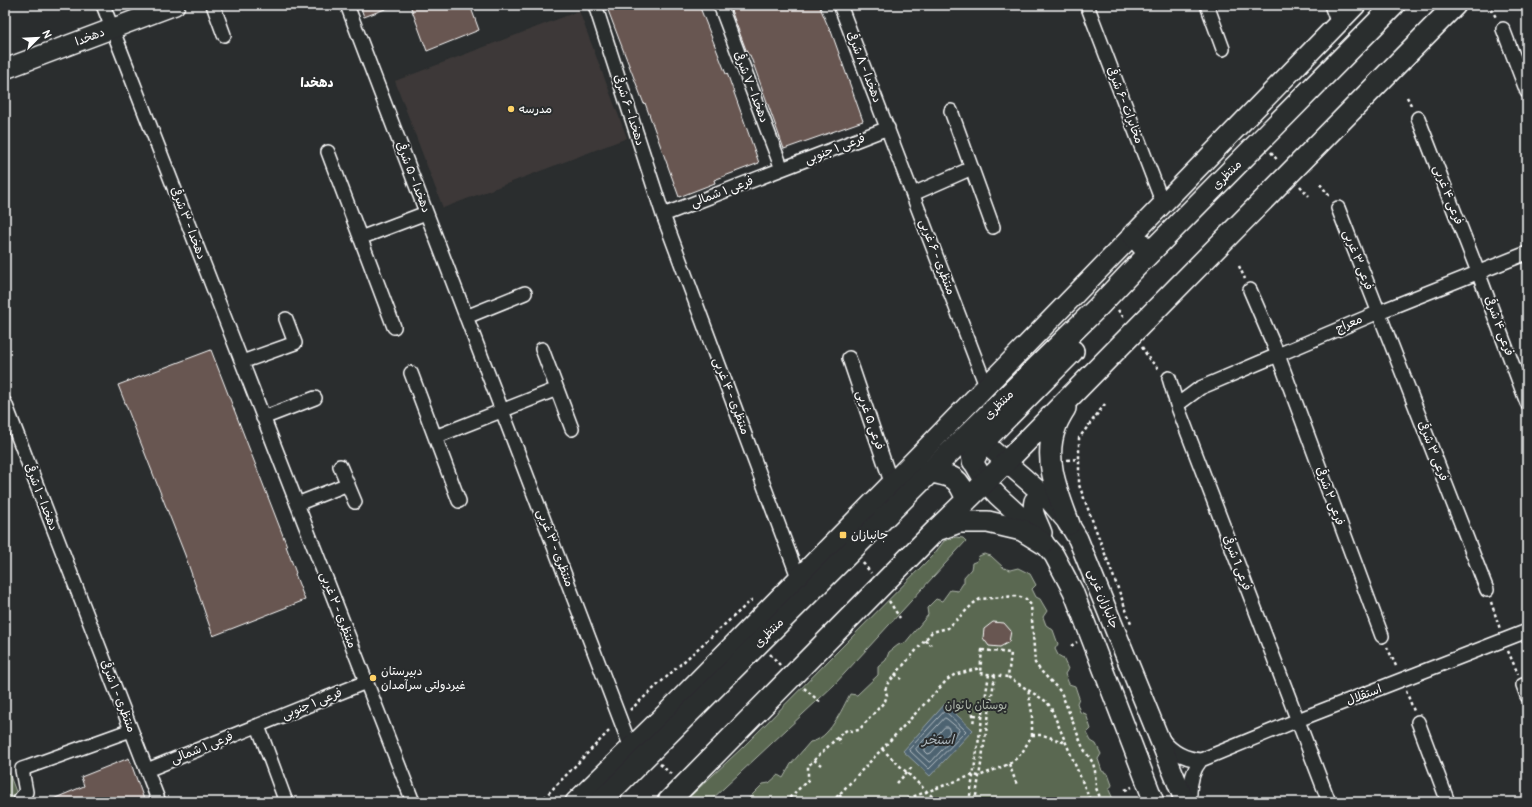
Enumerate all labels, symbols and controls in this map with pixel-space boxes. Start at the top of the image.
north arrow [18,18,58,58]
street label: دهخدا [73,25,107,49]
text: N [39,28,54,41]
street label: دهخدا - ۸ شرقی [843,29,885,105]
street label: دهخدا - ۷ شرقی [730,49,772,125]
street label: مخابرات -۶ شرقی [1103,64,1147,146]
street label: دهخدا - ۶ شرقی [610,72,648,148]
district label: دهخدا [301,75,333,91]
place label: مدرسه [519,102,552,117]
marker: مدرسه [506,104,516,114]
street label: فرعی ۱ جنوبی [803,131,867,167]
street label: دهخدا - ۵ شرقی [393,139,433,215]
street label: منتظری [1209,157,1245,193]
street label: فرعی ۴ غربی [1430,163,1466,227]
street label: فرعی ۱ شمالی [688,173,756,211]
street label: دهخدا - ۳ شرقی [167,184,209,262]
street label: منتظری - ۶ غربی [916,217,958,297]
street label: فرعی ۳ غربی [1340,228,1376,292]
street label: فرعی ۴ شرقی [1481,294,1517,358]
street label: معراج [1333,312,1365,337]
street label: منتظری - ۴ غربی [709,355,753,437]
street label: منتظری [981,387,1017,423]
street label: فرعی ۵ غربی [853,388,887,452]
street label: فرعی ۳ شرقی [1415,419,1451,483]
street label: دهخدا - ۱ شرقی [21,461,61,533]
street label: فرعی ۲ شرقی [1312,464,1348,528]
street label: منتظری - ۳ غربی [533,507,577,589]
place label: جانبازان [851,528,888,543]
marker: جانبازان [838,530,848,540]
street label: فرعی 1 شرقی [1220,533,1254,593]
street label: جانبازان غربی [1084,567,1122,631]
street label: منتظری - ۲ غربی [317,570,359,650]
street label: منتظری [751,615,787,651]
street label: منتظری - ۱ شرقی [97,658,139,735]
place label: دبیرستان غیردولتی سرآمدان [381,664,466,693]
marker: دبیرستان غیردولتی سرآمدان [368,673,378,683]
street label: استقلال [1344,681,1384,709]
street label: فرعی ۱ جنوبی [280,685,344,723]
park label: بوستان بانوان [945,698,1007,713]
street label: فرعی ۱ شمالی [169,729,235,767]
water label: استخر [920,732,955,748]

